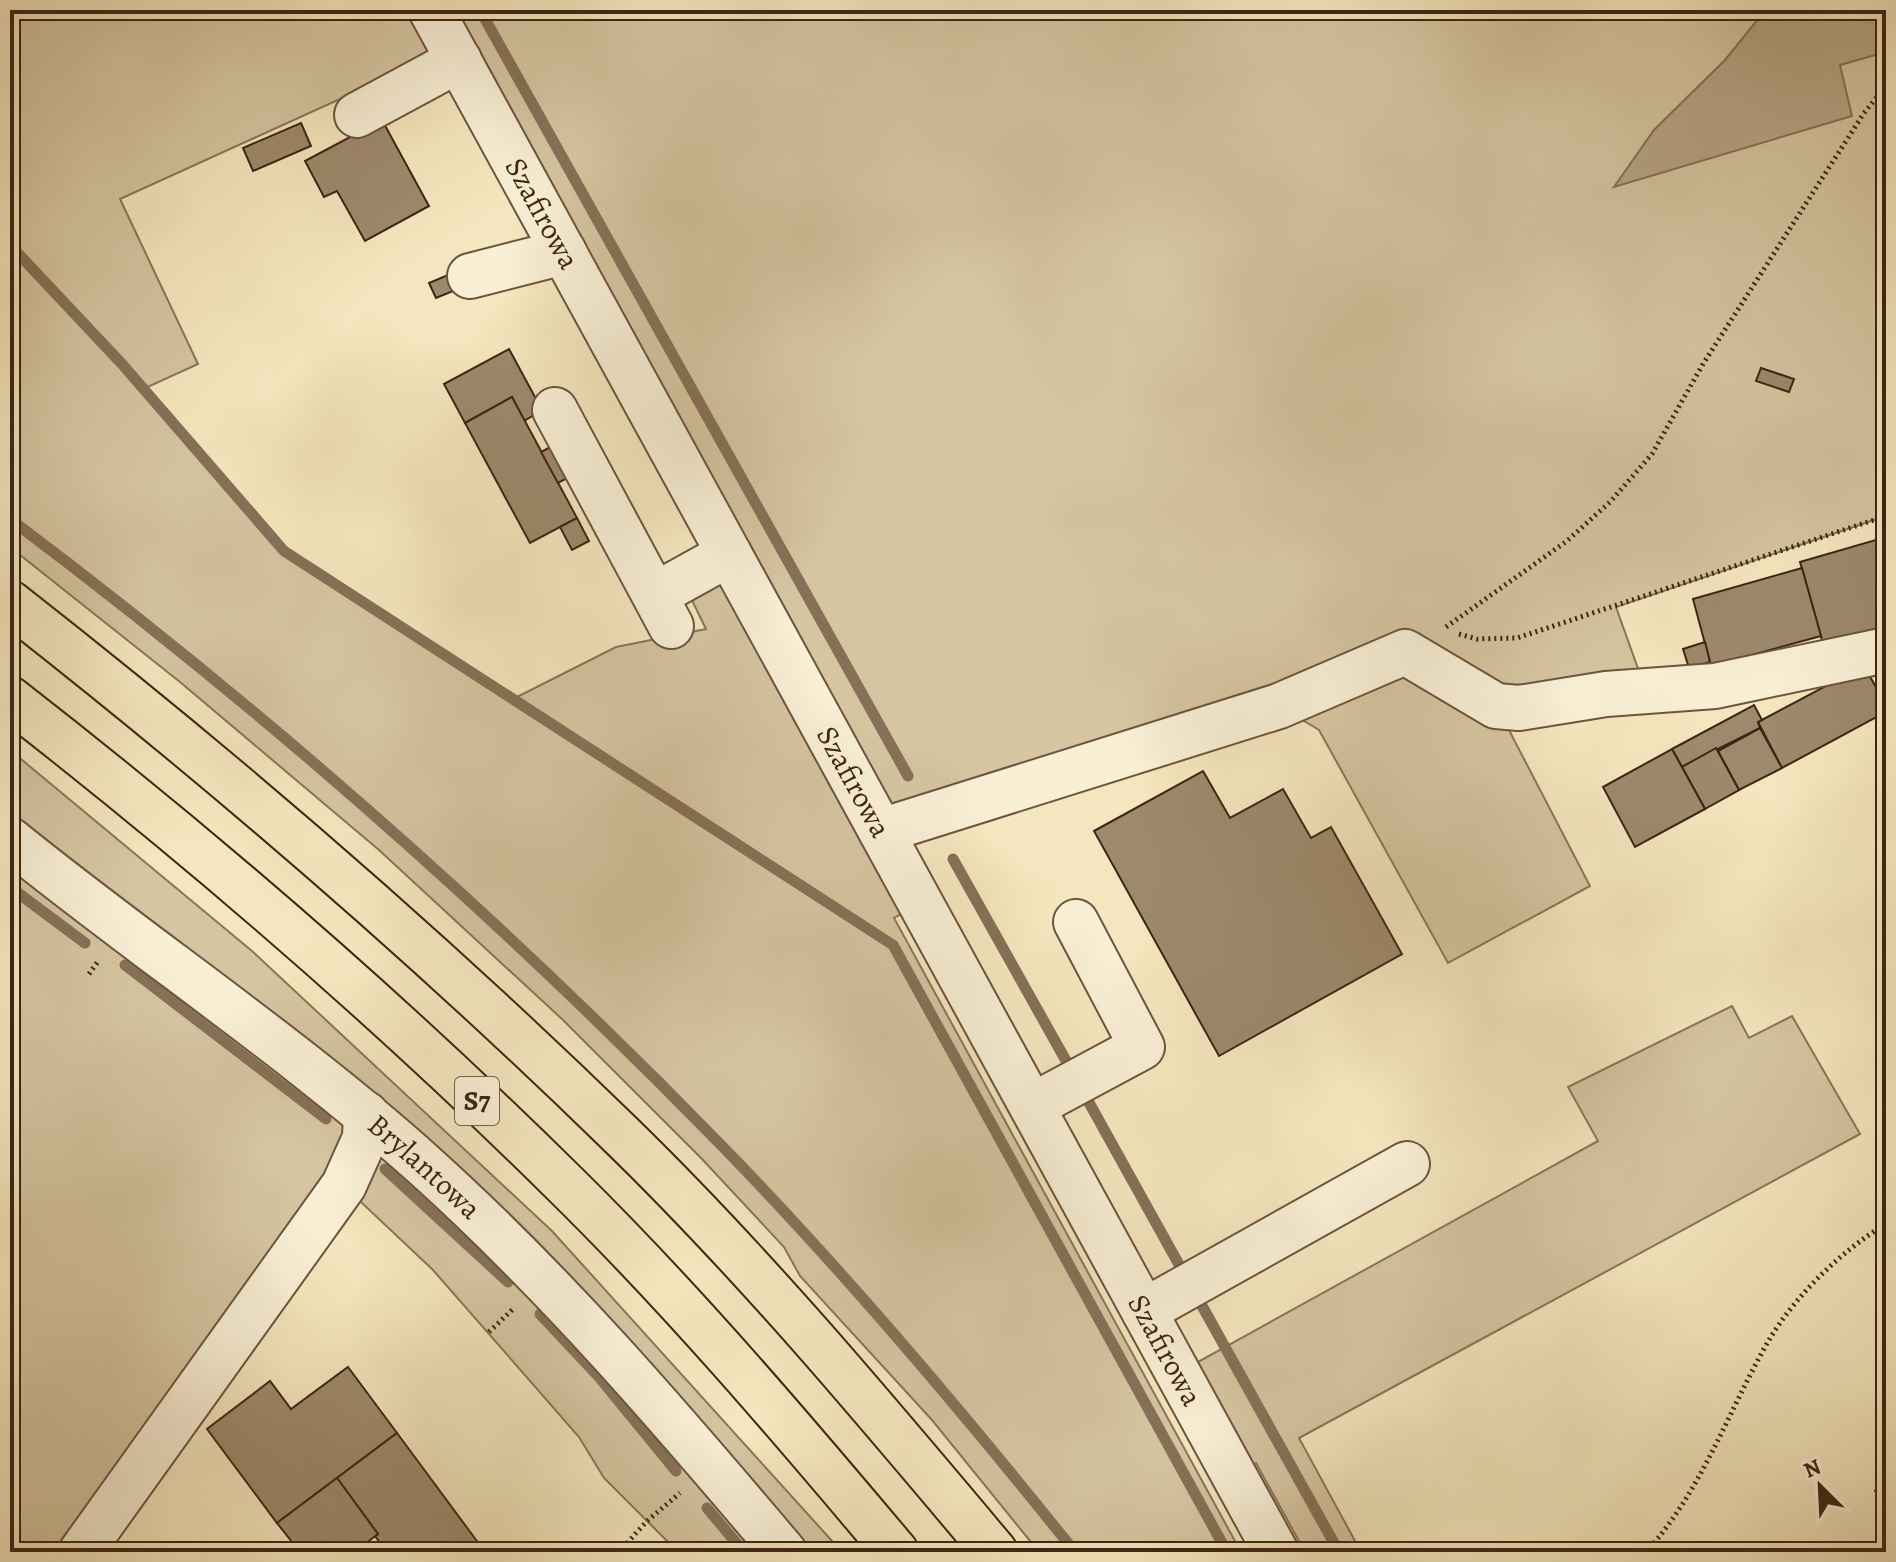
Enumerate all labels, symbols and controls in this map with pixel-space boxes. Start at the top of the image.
street label: Szafirowa [496,150,589,276]
street label: Szafirowa [807,719,901,845]
road number: S7 [455,1077,499,1125]
street label: Brylantowa [359,1105,490,1228]
street label: Szafirowa [1119,1287,1212,1413]
north arrow [1780,1446,1860,1526]
text: N [1799,1452,1826,1486]

